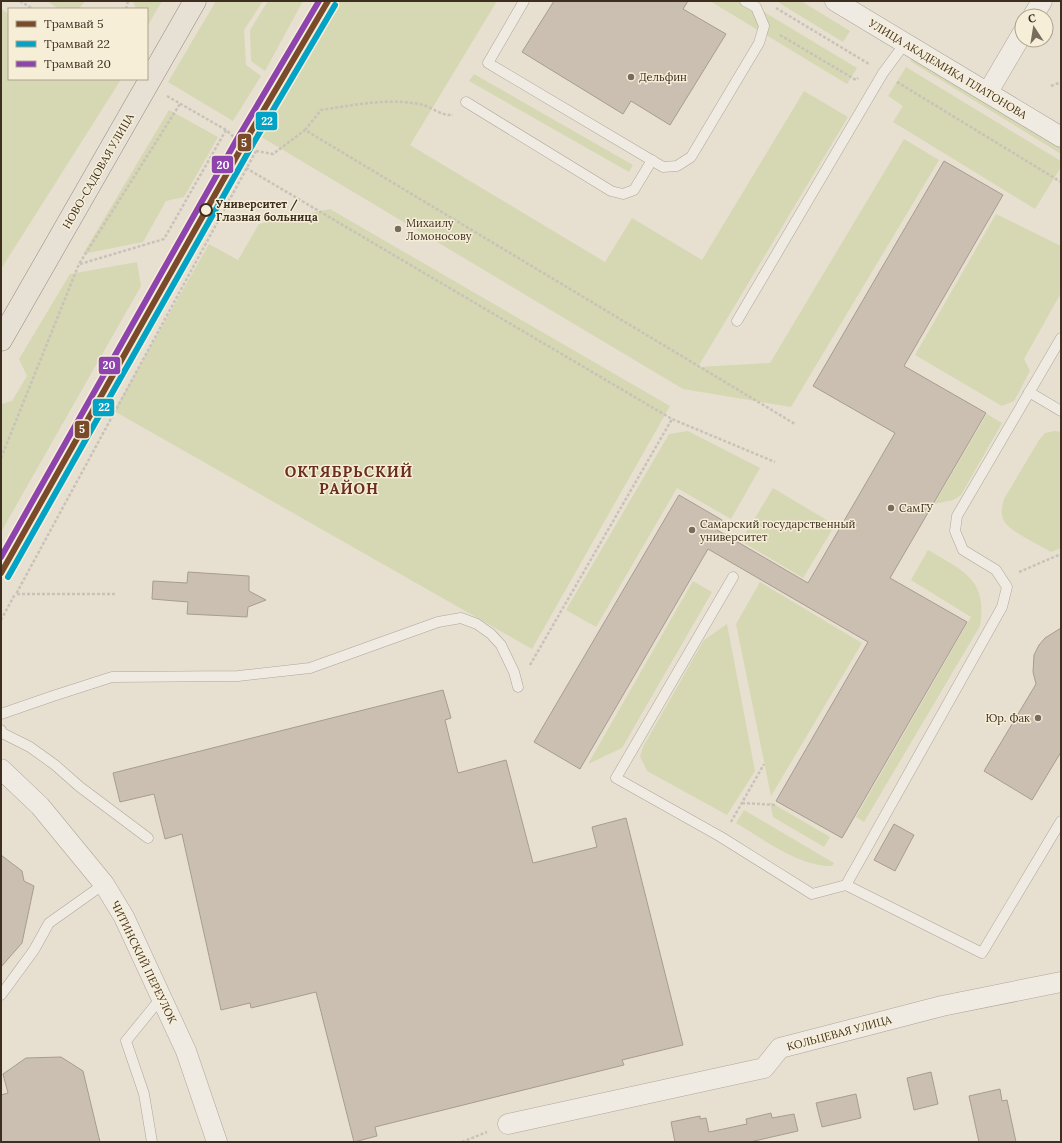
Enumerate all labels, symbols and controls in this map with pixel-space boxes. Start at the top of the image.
legend [8,8,148,80]
north arrow [1014,8,1054,48]
text: С [1027,10,1037,26]
text: Трамвай 5 [44,16,104,31]
street label: УЛИЦА АКАДЕМИКА ПЛАТОНОВА [865,16,1031,122]
text: Трамвай 22 [44,36,110,51]
text: Трамвай 20 [44,56,111,71]
place label: Дельфин [639,70,687,84]
marker: Дельфин [626,72,636,82]
street label: НОВО-САДОВАЯ УЛИЦА [59,110,137,231]
line badge: 22 [255,111,278,131]
text: 22 [261,114,273,128]
line badge: 5 [237,133,252,152]
text: 5 [241,136,247,150]
line badge: 20 [211,155,234,174]
text: 20 [217,158,229,172]
place label: Университет / Глазная больница [216,197,318,224]
marker: Университет / Глазная больница [199,203,213,217]
place label: Михаилу Ломоносову [406,216,472,243]
marker: Михаилу Ломоносову [393,224,403,234]
line badge: 20 [98,356,121,375]
text: 20 [103,358,115,372]
line badge: 22 [92,398,115,417]
text: 22 [98,400,110,414]
line badge: 5 [74,420,90,439]
text: 5 [79,422,85,436]
district label: ОКТЯБРЬСКИЙ РАЙОН [285,462,413,498]
place label: СамГУ [899,501,934,515]
marker: СамГУ [886,503,896,513]
place label: Самарский государственный университет [700,517,856,544]
marker: Самарский государственный университет [687,525,697,535]
place label: Юр. Фак [985,711,1030,725]
marker: Юр. Фак [1033,713,1043,723]
street label: ЧИТИНСКИЙ ПЕРЕУЛОК [108,898,180,1026]
street label: КОЛЬЦЕВАЯ УЛИЦА [785,1012,894,1054]

